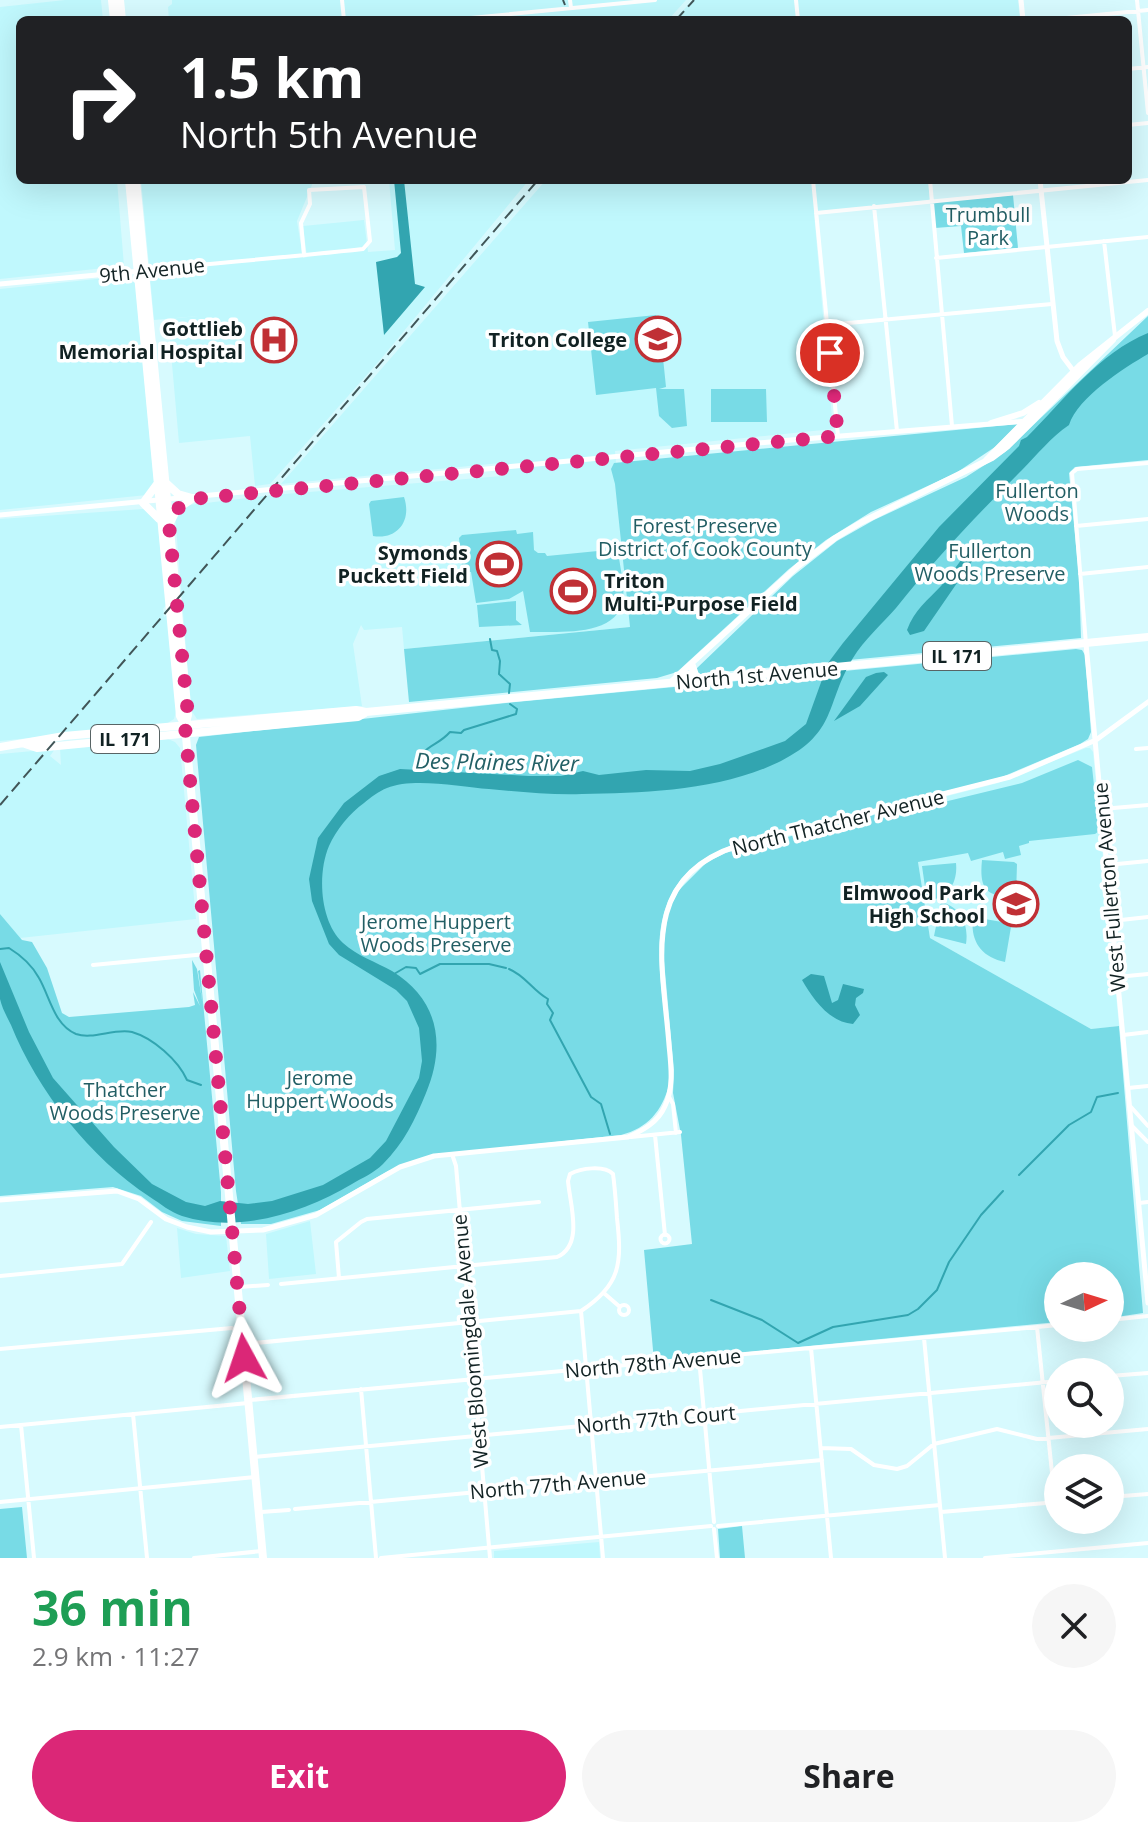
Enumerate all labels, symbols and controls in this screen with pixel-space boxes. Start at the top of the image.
text: 1.5 km [180,38,364,114]
icon: right [48,48,152,152]
text: North 5th Avenue [180,110,478,159]
park label: Trumbull Park [946,201,1030,251]
street label: 9th Avenue [98,251,206,289]
place label: Gottlieb Memorial Hospital [58,315,243,365]
school or university icon: Triton College [634,315,682,363]
hospital icon: Gottlieb Memorial Hospital [250,316,298,364]
pin [796,319,864,387]
place label: Triton College [489,326,627,353]
icon: arrive [808,331,852,375]
park label: Fullerton Woods [995,477,1079,527]
park label: Forest Preserve District of Cook County [598,512,813,562]
park label: Fullerton Woods Preserve [914,537,1066,587]
place label: Symonds Puckett Field [338,539,468,589]
sports icon: Symonds Puckett Field [475,540,523,588]
sports icon: Triton Multi-Purpose Field [549,567,597,615]
place label: Triton Multi-Purpose Field [604,567,798,617]
road number: IL 171 [923,642,991,670]
street label: North 1st Avenue [675,654,839,696]
road number: IL 171 [91,725,159,753]
water label: Des Plaines River [415,745,580,777]
street label: West Fullerton Avenue [1086,781,1132,993]
street label: North Thatcher Avenue [729,783,947,861]
place label: Elmwood Park High School [842,879,986,929]
school or university icon: Elmwood Park High School [992,880,1040,928]
park label: Jerome Huppert Woods Preserve [359,908,512,958]
park label: Jerome Huppert Woods [246,1064,394,1114]
park label: Thatcher Woods Preserve [49,1076,201,1126]
street label: West Bloomingdale Avenue [445,1213,495,1469]
north arrow [1044,1262,1124,1342]
map controls [1044,1262,1124,1534]
position arrow [202,1316,286,1400]
street label: North 78th Avenue [564,1342,742,1384]
button: search [1044,1358,1124,1438]
street label: North 77th Court [575,1399,737,1439]
button: layers [1044,1454,1124,1534]
street label: North 77th Avenue [469,1463,647,1505]
text: 36 min [32,1575,193,1640]
button: close [1032,1584,1116,1668]
text: 2.9 km · 11:27 [32,1638,200,1674]
button: Exit [32,1730,566,1822]
button: Share [582,1730,1116,1822]

